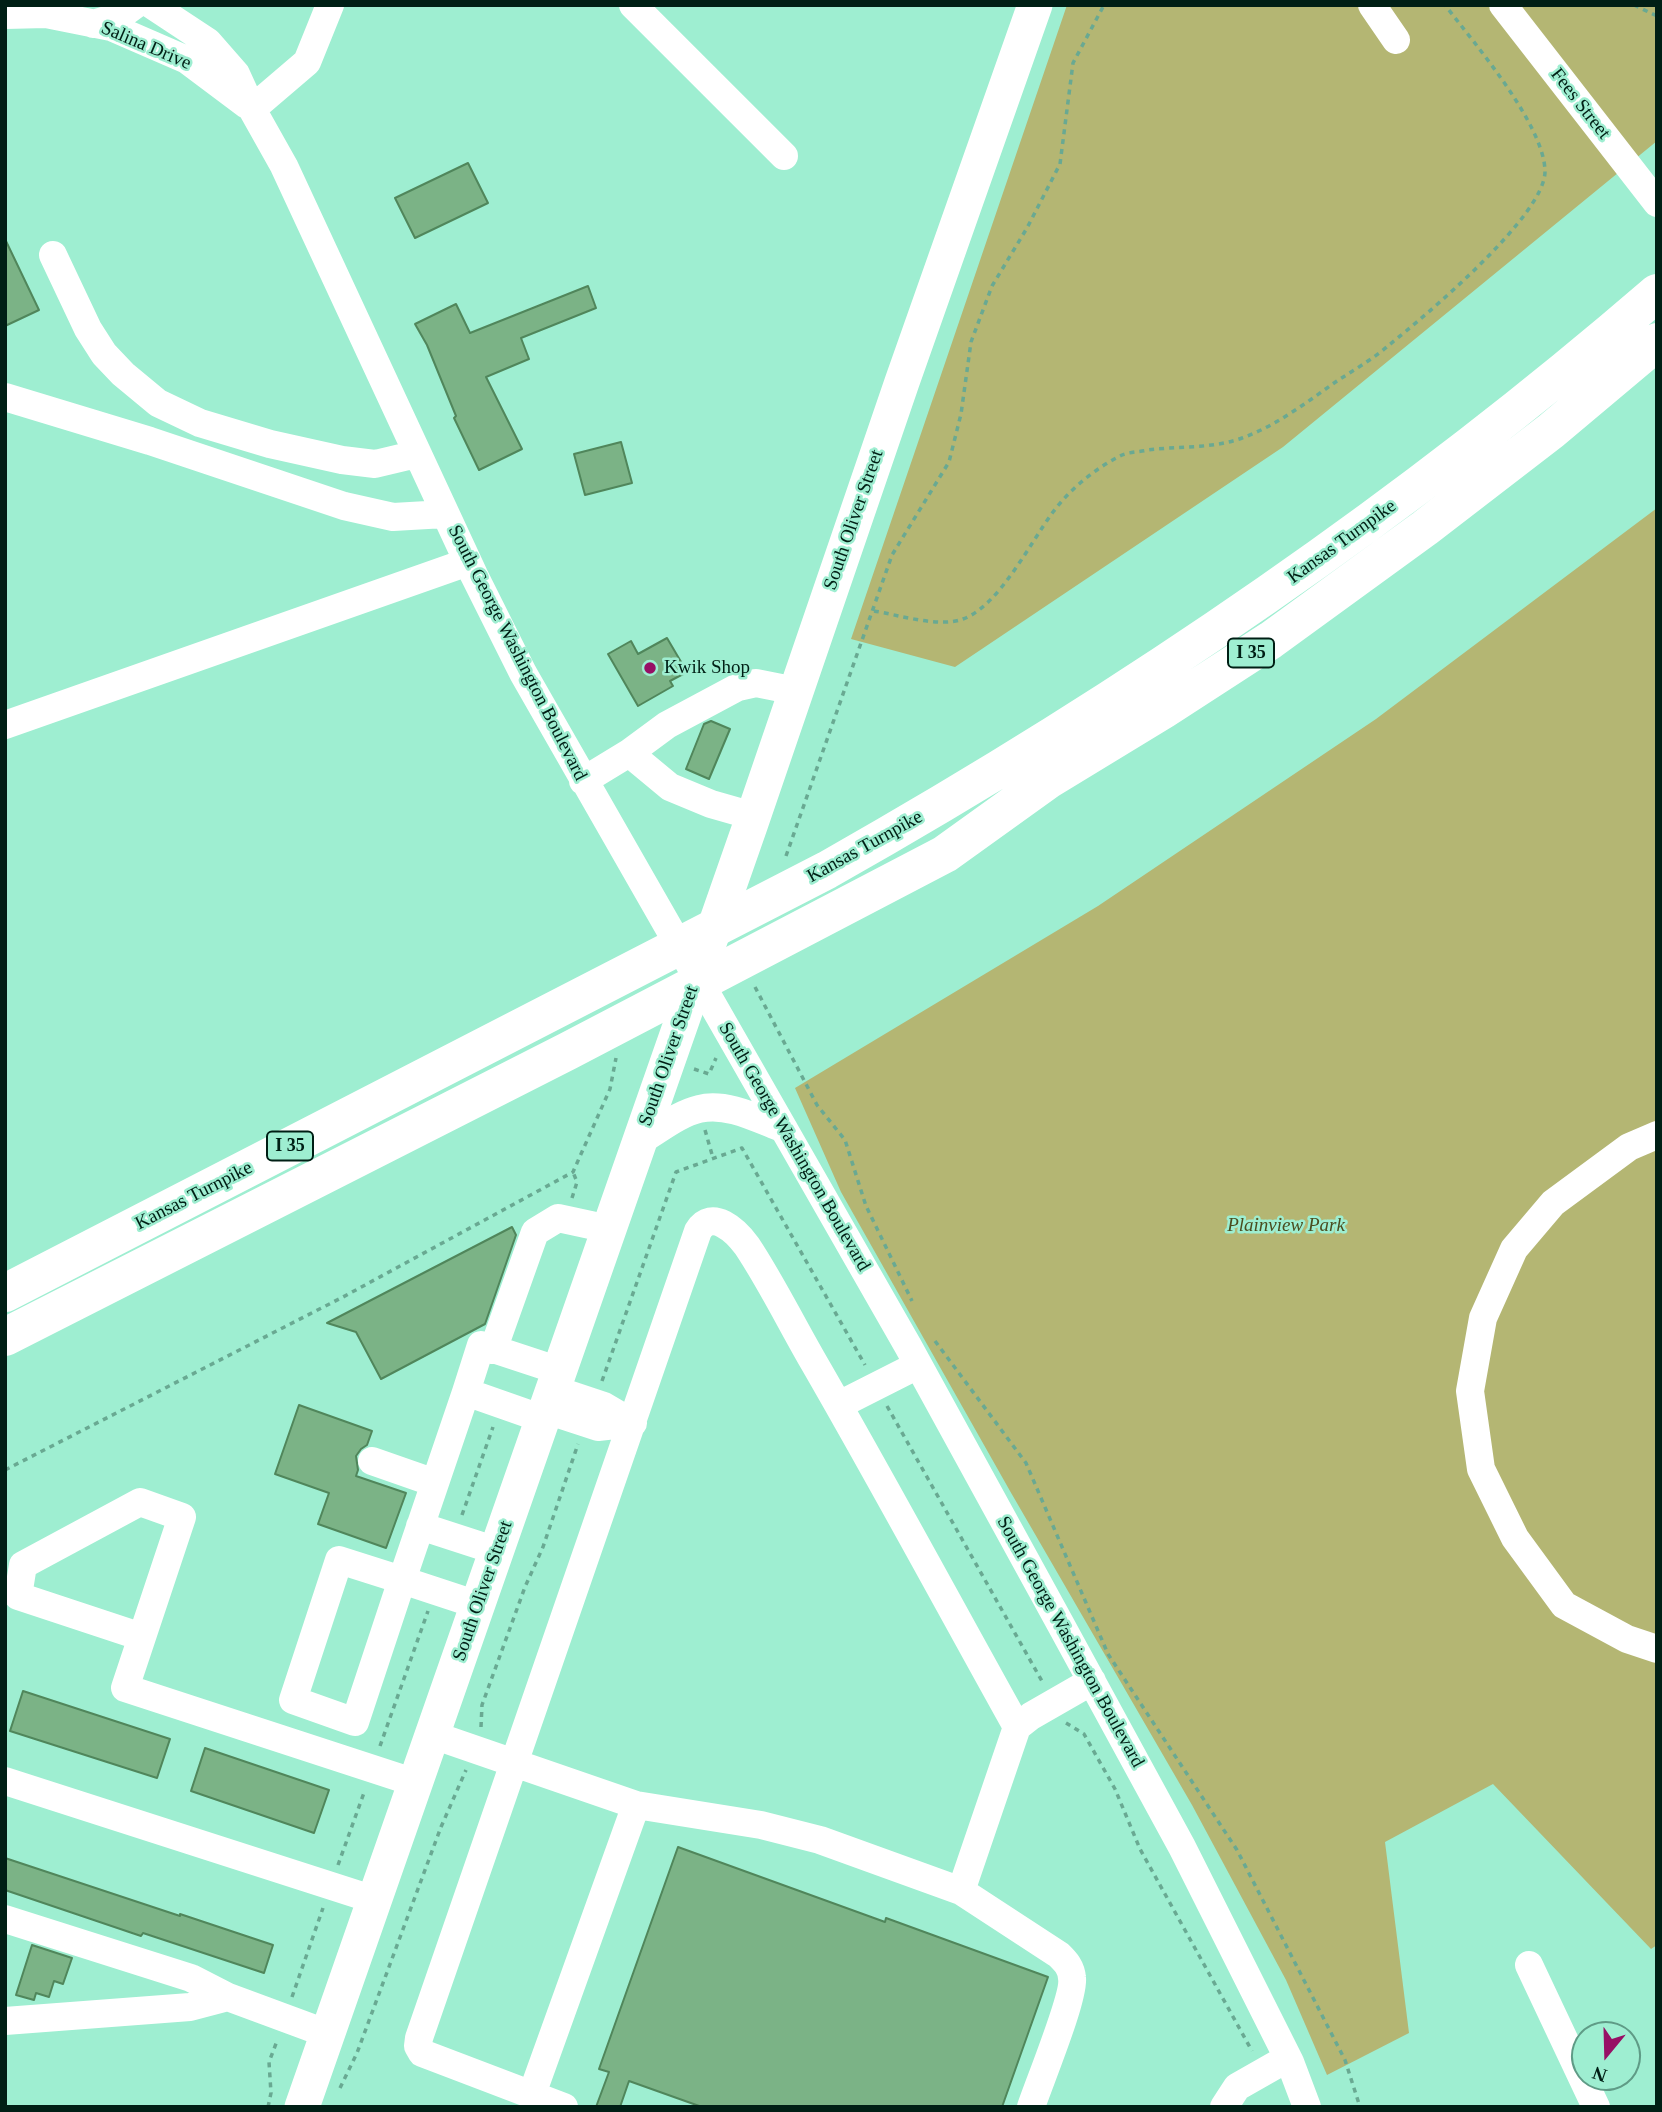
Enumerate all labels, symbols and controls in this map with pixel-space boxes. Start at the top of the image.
street label: Salina Drive [98,17,194,75]
street label: Fees Street [1545,64,1615,144]
street label: South Oliver Street [819,447,889,593]
street label: Kansas Turnpike [1283,495,1401,589]
street label: South George Washington Boulevard [442,521,592,785]
road number: I 35 [1228,638,1274,668]
place label: Kwik Shop [664,657,750,679]
marker: Kwik Shop [642,660,658,676]
street label: Kansas Turnpike [803,806,927,888]
street label: South Oliver Street [634,983,704,1129]
street label: South George Washington Boulevard [713,1018,875,1276]
road number: I 35 [267,1132,313,1161]
street label: Kansas Turnpike [132,1157,256,1235]
park label: Plainview Park [1227,1215,1345,1237]
street label: South George Washington Boulevard [991,1512,1149,1772]
street label: South Oliver Street [448,1518,518,1664]
north arrow [1571,2021,1641,2091]
text: N [1590,2062,1610,2087]

